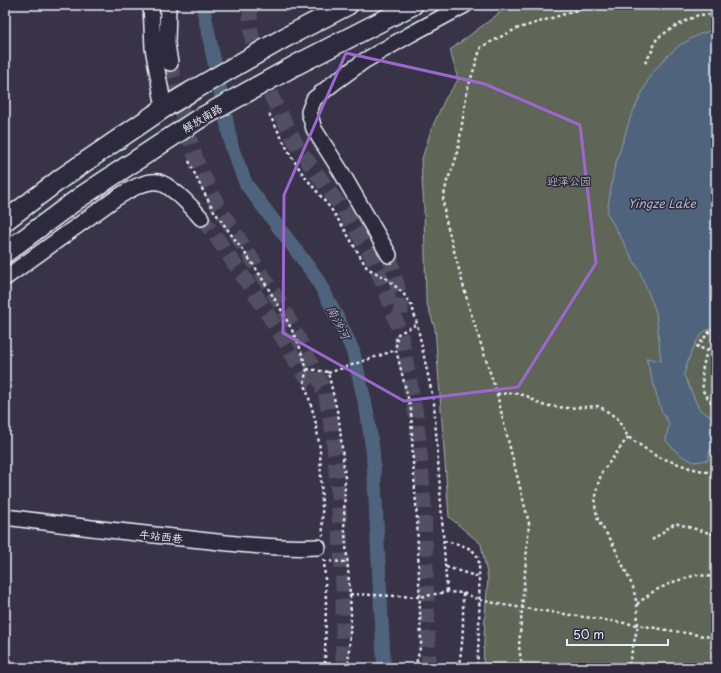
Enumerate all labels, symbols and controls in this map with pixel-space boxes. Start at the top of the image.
street label: 解放南路 [179,99,225,137]
park label: 迎泽公园 [547,172,591,189]
water label: Yingze Lake [628,194,697,212]
water label: 南沙河 [323,302,356,344]
street label: 牛站西巷 [138,525,184,547]
scale bar [567,621,668,647]
text: 50 m [573,625,604,643]

